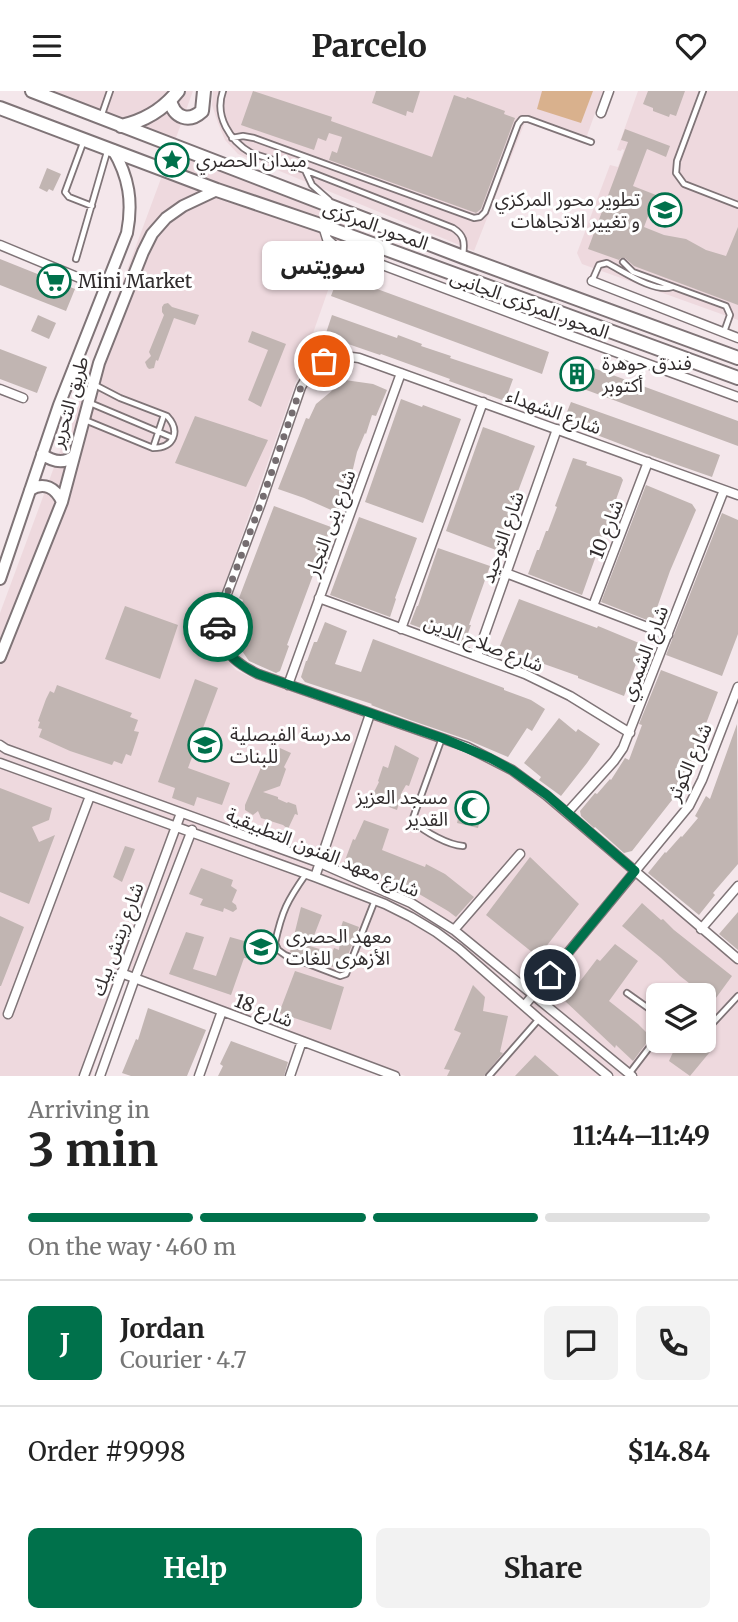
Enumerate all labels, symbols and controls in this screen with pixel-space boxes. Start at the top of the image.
text: Parcelo [311,26,427,66]
icon: menu [28,27,66,65]
icon: heart [672,27,710,65]
place icon: ميدان الحصري [153,141,191,179]
place label: ميدان الحصري [196,148,307,175]
place label: تطوير محور المركزي و تغيير الاتجاهات [495,187,640,233]
school or university icon: تطوير محور المركزي و تغيير الاتجاهات [646,191,684,229]
street label: المحور المركزى [320,195,432,255]
callout: سويتس [263,242,385,291]
text: سويتس [281,251,365,280]
supermarket icon: Mini Market [35,262,73,300]
street label: المحور المركزى الجانبى [447,264,613,344]
place label: Mini Market [78,269,193,293]
pin [294,331,354,391]
icon: bag [305,342,343,380]
place label: فندق جوهرة أكتوبر [601,351,692,397]
street label: طريق التحرير [44,353,94,452]
building icon: فندق جوهرة أكتوبر [558,355,596,393]
street label: شارع الشهداء [503,383,605,441]
street label: شارع بنى النجار [299,466,362,581]
street label: شارع التوحيد [475,488,531,587]
street label: شارع 10 [584,496,630,563]
courier [183,592,253,662]
street label: شارع الشمري [615,602,676,705]
icon: car [199,608,237,646]
street label: شارع صلاح الدين [420,609,547,679]
street label: شارع الكوثر [661,719,719,806]
place label: مدرسة الفيصلية للبنات [230,722,351,768]
school or university icon: مدرسة الفيصلية للبنات [186,726,224,764]
place label: مسجد العزيز القدير [355,785,448,831]
mosque icon: مسجد العزيز القدير [453,789,491,827]
street label: شارع معهد الفنون التطبيقية [222,802,423,904]
street label: شارع ريتش بيك [85,879,151,1000]
place label: معهد الحصرى الأزهرى للغات [286,924,392,970]
school or university icon: معهد الحصرى الأزهرى للغات [242,928,280,966]
pin [520,945,580,1005]
icon: home [531,956,569,994]
map controls [646,983,716,1053]
button: layers [646,983,716,1053]
street label: شارع 18 [231,988,297,1034]
text: Arriving in [28,1095,150,1124]
text: 11:44–11:49 [573,1119,710,1152]
text: 3 min [28,1121,158,1179]
text: On the way · 460 m [28,1232,236,1261]
button: chat [544,1306,618,1380]
button: phone [636,1306,710,1380]
text: Jordan [120,1312,205,1345]
text: J [60,1327,70,1360]
text: Courier · 4.7 [120,1345,247,1374]
text: Order #9998 [28,1435,185,1468]
text: $14.84 [627,1435,710,1468]
button: Help [28,1528,362,1608]
button: Share [376,1528,710,1608]

